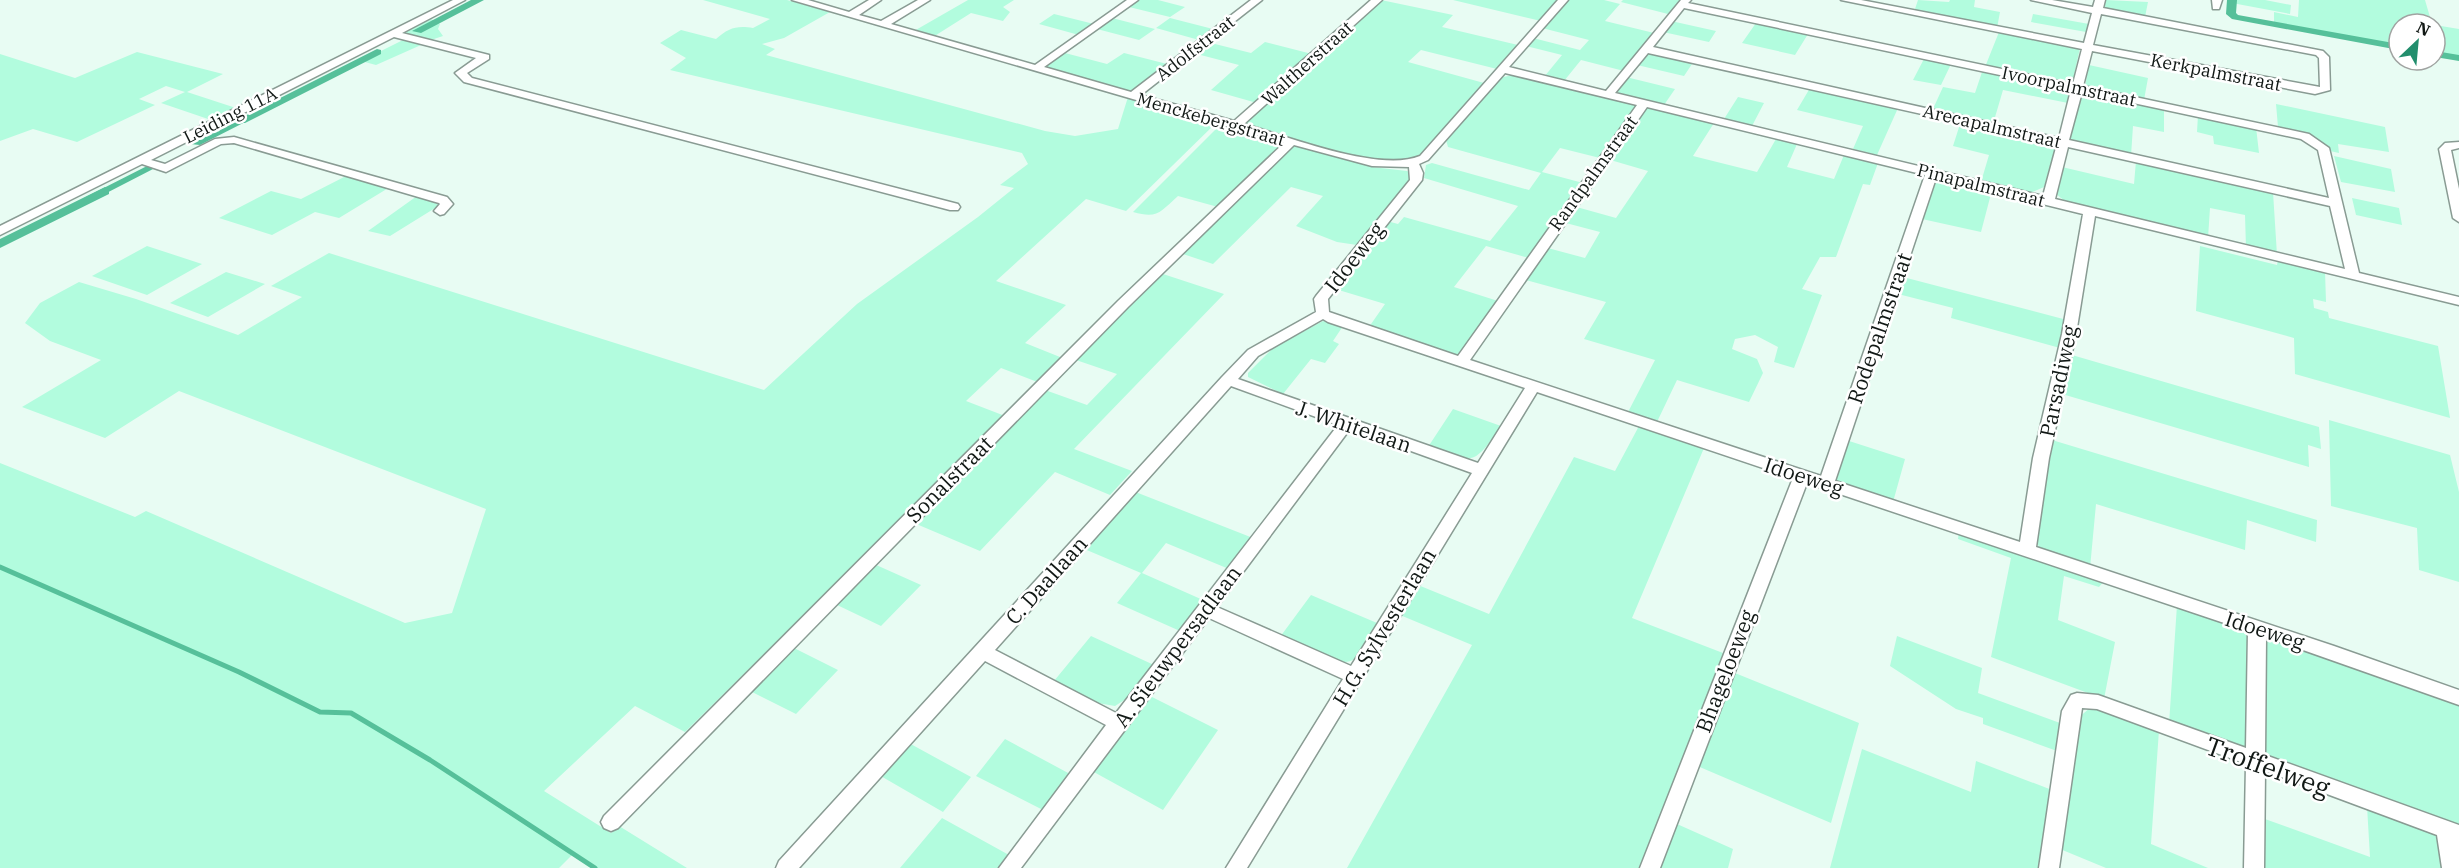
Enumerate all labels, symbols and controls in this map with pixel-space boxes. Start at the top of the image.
street label: Adolfstraat [1151,10,1239,86]
north arrow [2387,12,2447,72]
street label: Waltherstraat [1256,16,1358,110]
text: N [2414,17,2434,40]
street label: Kerkpalmstraat [2149,48,2283,96]
street label: Ivoorpalmstraat [2000,61,2138,111]
street label: Leiding 11A [179,81,281,148]
street label: Menckebergstraat [1134,87,1288,151]
street label: Arecapalmstraat [1920,99,2064,153]
street label: Randpalmstraat [1543,111,1643,235]
street label: Pinapalmstraat [1915,158,2047,212]
street label: Idoeweg [1318,216,1391,298]
street label: Rodepalmstraat [1840,249,1918,407]
street label: Parsadiweg [2033,322,2084,439]
street label: J. Whitelaan [1293,393,1415,459]
street label: Sonalstraat [899,429,999,529]
street label: Idoeweg [1761,450,1848,502]
street label: C. Daallaan [999,530,1093,630]
street label: H.G. Sylvesterlaan [1326,543,1442,711]
street label: A. Sieuwpersadlaan [1107,559,1247,733]
street label: Idoeweg [2222,604,2309,656]
street label: Bhageloeweg [1689,605,1761,736]
street label: Troffelweg [2201,728,2335,804]

